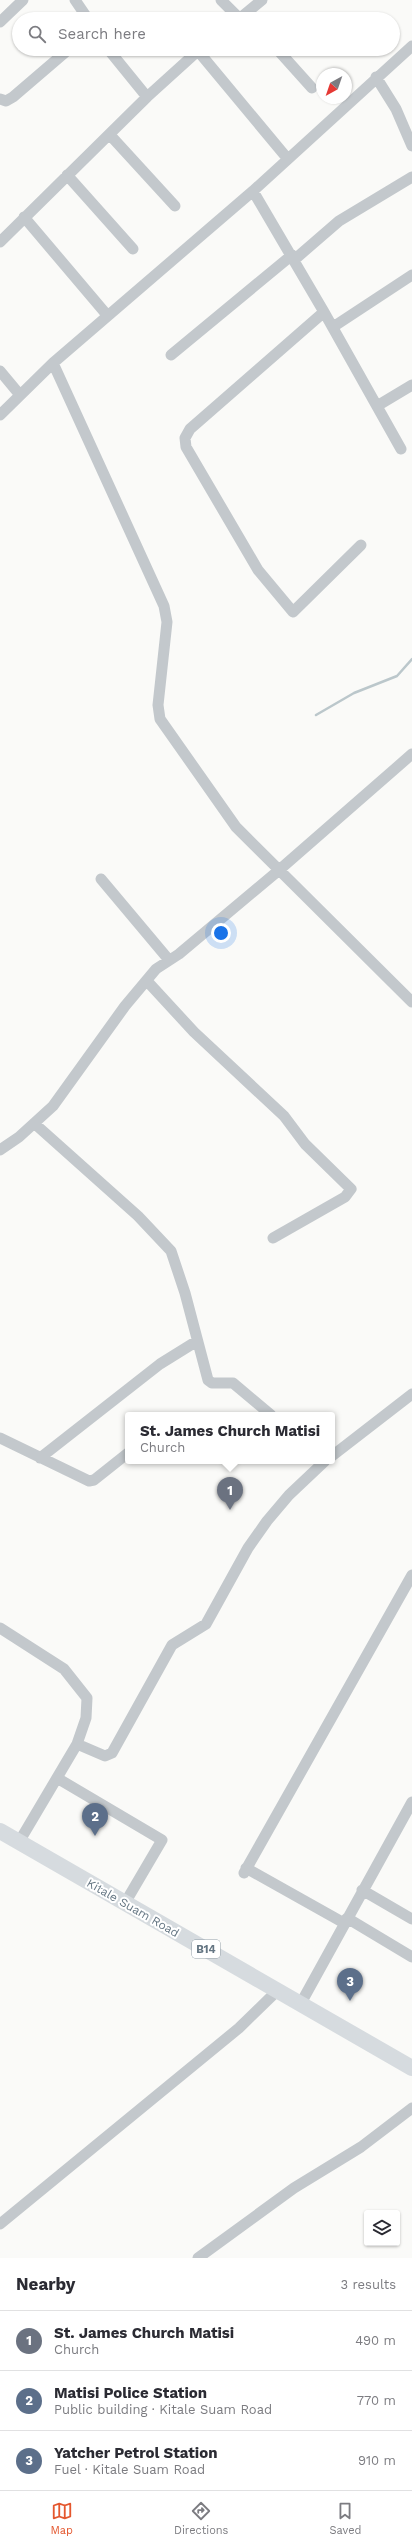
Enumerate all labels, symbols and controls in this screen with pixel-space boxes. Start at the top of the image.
search box [12,12,400,56]
icon: search [26,23,48,45]
text: Search here [58,25,146,43]
north arrow [316,68,352,104]
your location [211,923,231,943]
popup [125,1412,335,1464]
text: St. James Church Matisi [140,1422,320,1440]
text: Church [140,1440,185,1455]
pin: 1 [217,1477,243,1510]
pin: 2 [82,1803,108,1836]
street label: Kitale Suam Road [84,1876,182,1940]
road number: B14 [192,1940,220,1958]
pin: 3 [337,1968,363,2001]
map controls [364,2210,400,2246]
button: layers [364,2210,400,2246]
text: Nearby [16,2274,75,2294]
text: 3 results [341,2277,396,2292]
text: St. James Church Matisi [54,2324,234,2342]
text: 1 [26,2333,32,2348]
text: 490 m [355,2333,396,2348]
text: Church [54,2342,99,2357]
text: Matisi Police Station [54,2384,207,2402]
text: 2 [25,2393,33,2408]
text: 770 m [357,2393,396,2408]
text: Public building · Kitale Suam Road [54,2402,272,2417]
text: Yatcher Petrol Station [54,2444,217,2462]
text: 3 [25,2453,33,2468]
text: 910 m [358,2453,396,2468]
text: Fuel · Kitale Suam Road [54,2462,205,2477]
tab: Map [51,2500,73,2537]
tab: Directions [174,2500,228,2537]
tab: Saved [329,2500,361,2537]

